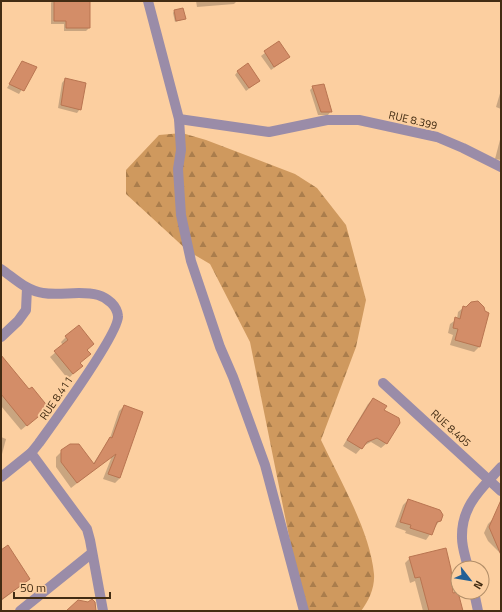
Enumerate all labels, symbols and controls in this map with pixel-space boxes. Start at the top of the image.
street label: RUE 8.399 [387,107,439,133]
street label: RUE 8.411 [36,373,76,423]
street label: RUE 8.405 [427,406,475,450]
north arrow [450,560,490,600]
scale bar [14,574,110,600]
text: 50 m [20,578,46,597]
text: N [470,578,487,593]

